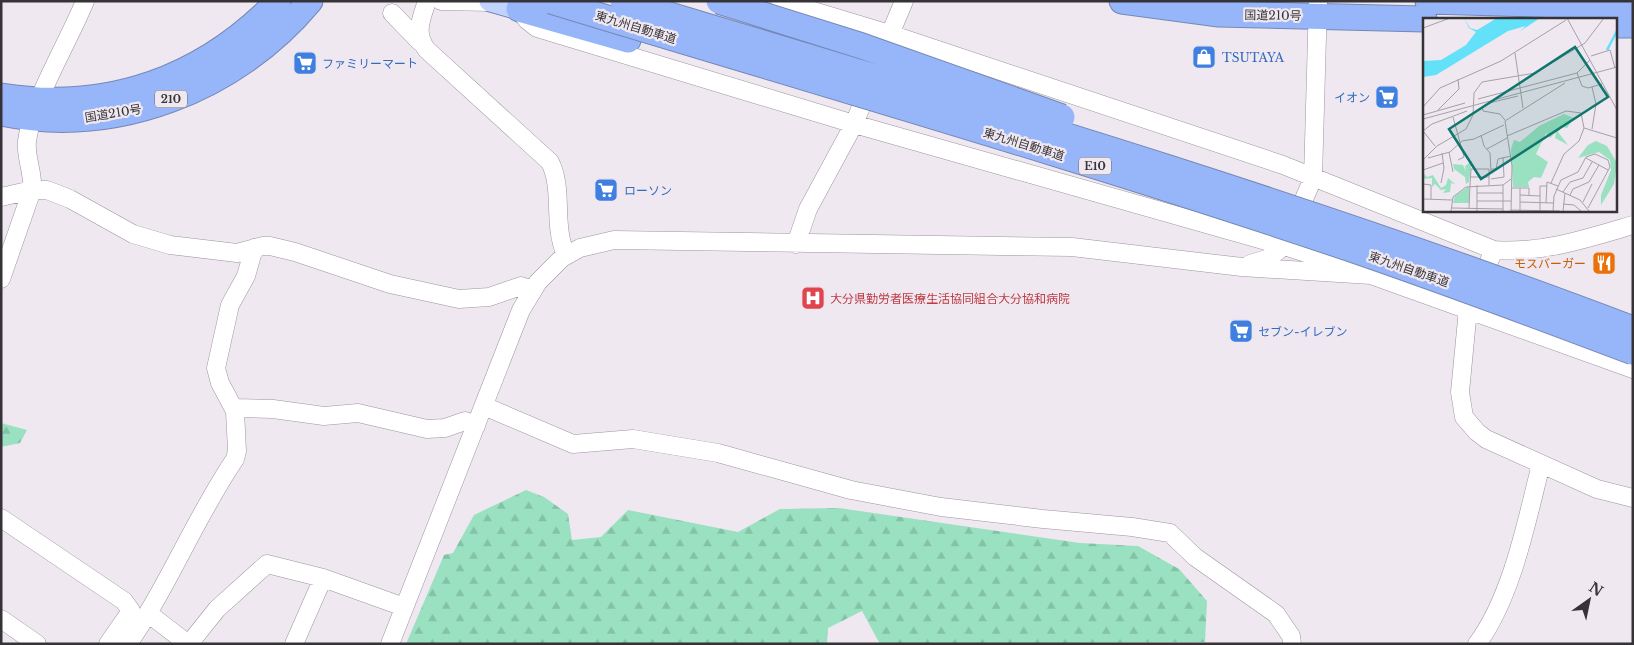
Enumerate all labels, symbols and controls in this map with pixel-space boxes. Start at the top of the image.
street label: 国道210号 [1244,7,1302,23]
street label: 東九州自動車道 [594,8,678,46]
inset map [1423,18,1616,211]
shop icon: TSUTAYA [1191,44,1217,70]
supermarket icon: ファミリーマート [292,50,318,76]
place label: TSUTAYA [1222,50,1285,65]
place label: ファミリーマート [322,56,418,71]
supermarket icon: イオン [1374,84,1400,110]
road number: 210 [155,90,187,108]
place label: イオン [1334,90,1370,105]
street label: 国道210号 [84,101,142,125]
street label: 東九州自動車道 [982,125,1066,163]
road number: E10 [1079,158,1111,175]
supermarket icon: ローソン [593,177,619,203]
place label: ローソン [624,183,672,198]
street label: 東九州自動車道 [1367,248,1451,290]
restaurant icon: モスバーガー [1591,250,1617,276]
place label: モスバーガー [1514,256,1586,271]
hospital icon: 大分県勤労者医療生活協同組合大分協和病院 [800,285,826,311]
place label: 大分県勤労者医療生活協同組合大分協和病院 [830,291,1070,306]
supermarket icon: セブン-イレブン [1228,318,1254,344]
place label: セブン-イレブン [1258,324,1348,339]
north arrow [1564,575,1614,625]
text: N [1586,578,1607,600]

